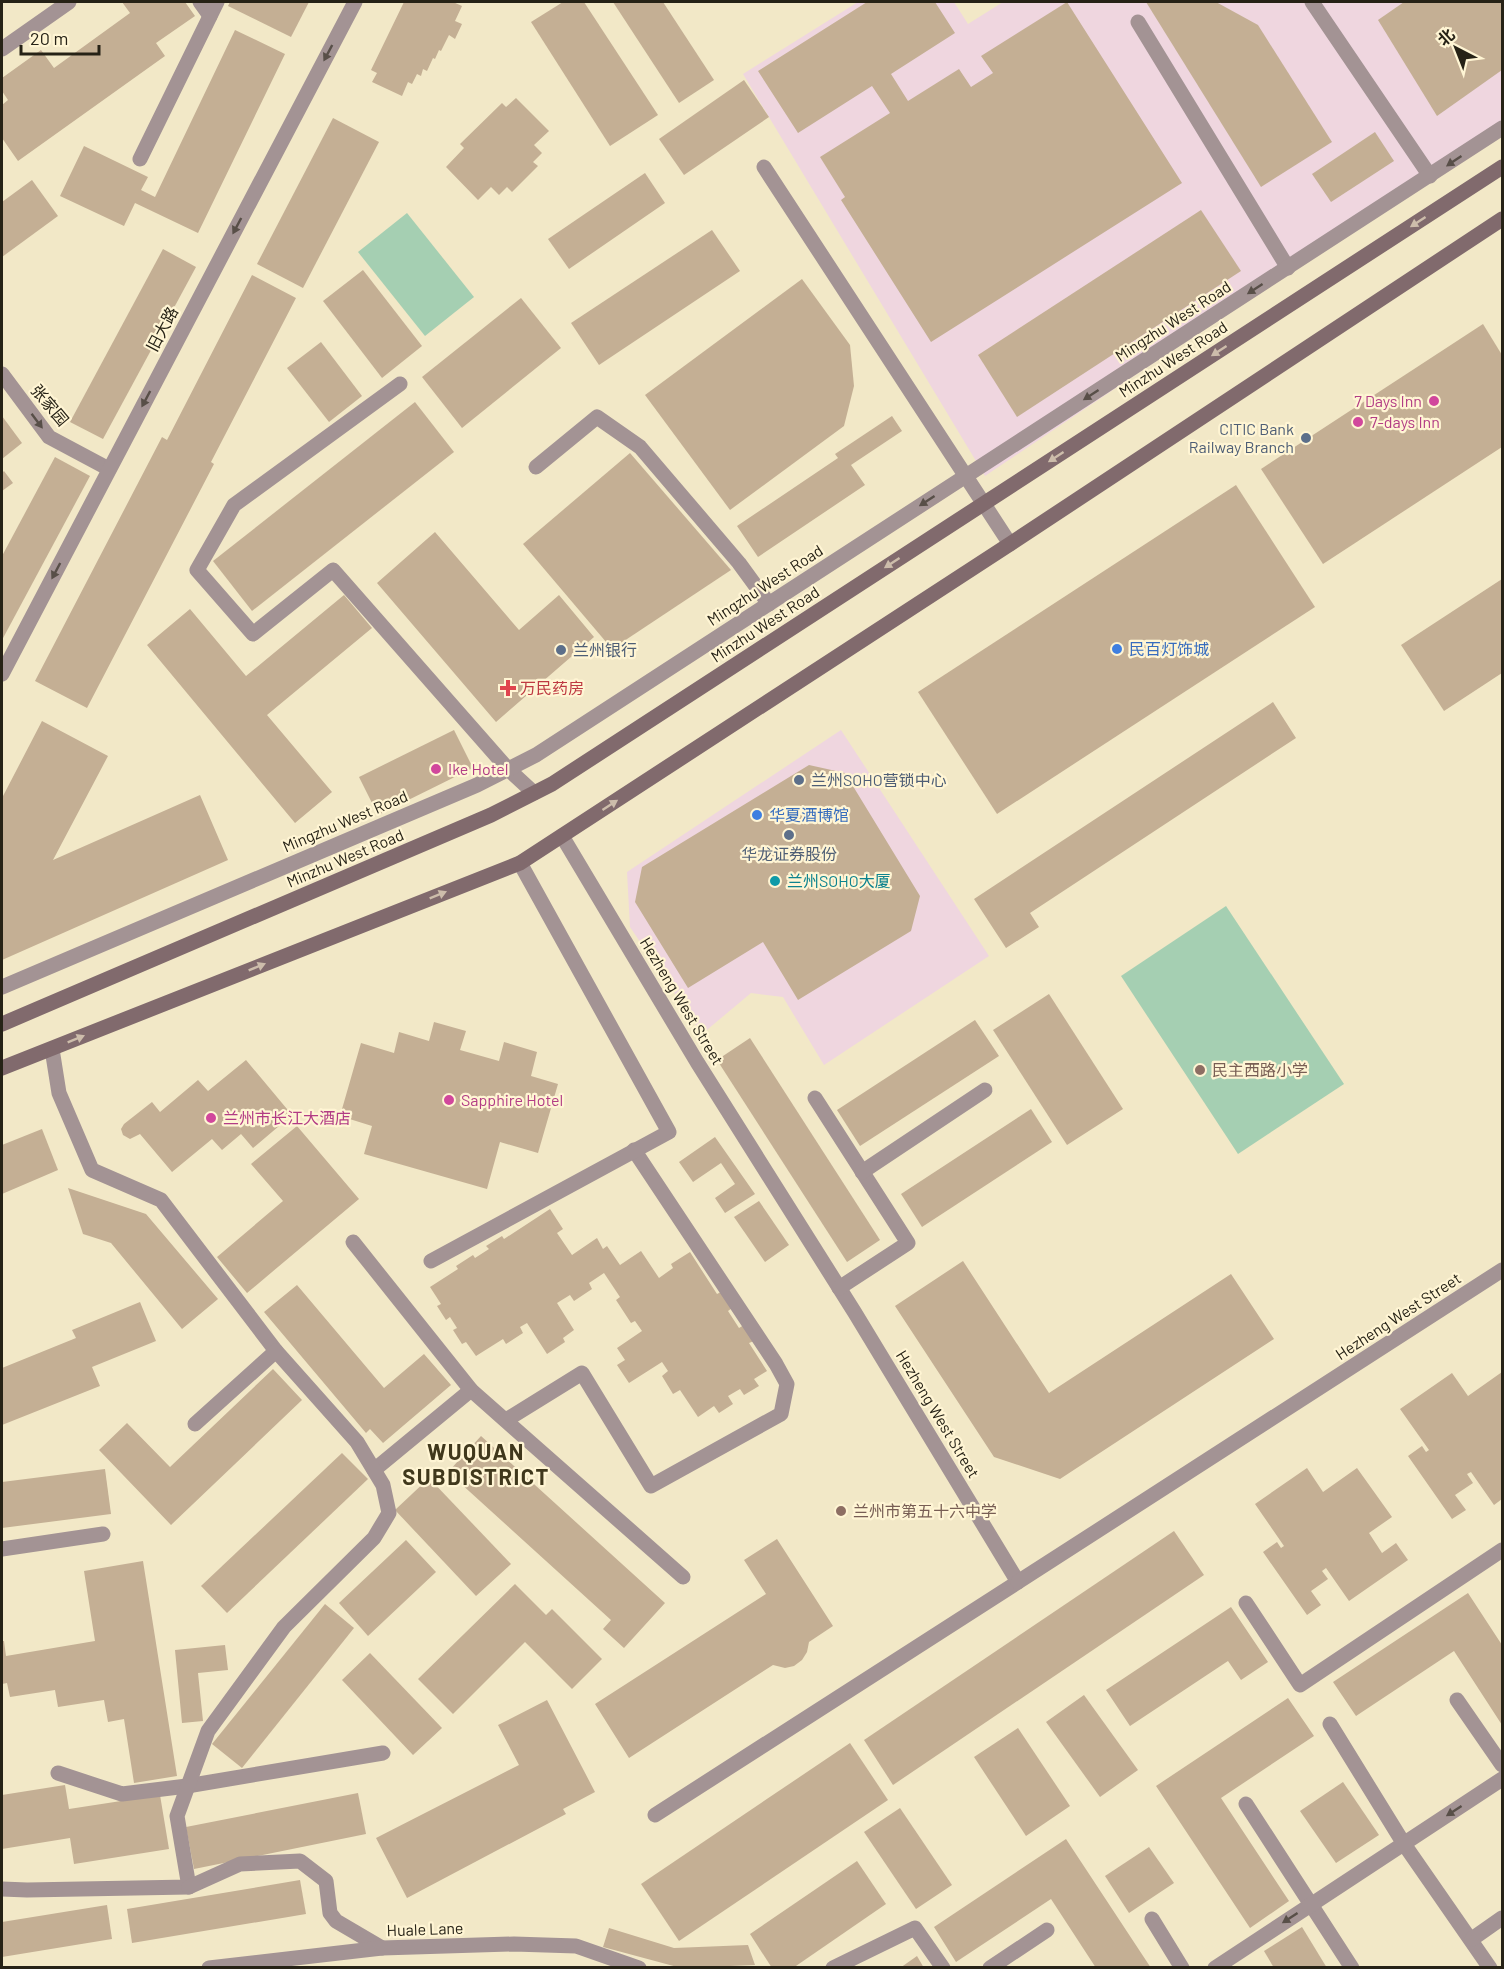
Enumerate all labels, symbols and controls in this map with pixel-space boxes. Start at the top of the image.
scale bar [21,18,99,56]
north arrow [1426,18,1486,78]
text: 北 [1433,24,1458,49]
text: 20 m [30,27,68,49]
one-way arrow [323,45,333,62]
one-way arrow [1446,155,1462,166]
one-way arrow [1410,216,1426,227]
one-way arrow [232,218,242,235]
street label: Mingzhu West Road [1111,276,1234,365]
one-way arrow [1247,284,1263,295]
street label: 旧大路 [142,303,181,354]
street label: Minzhu West Road [1115,316,1230,401]
one-way arrow [1212,345,1228,357]
street label: 张家园 [28,380,73,429]
one-way arrow [1083,389,1099,400]
one-way arrow [142,390,151,407]
place label: 7 Days Inn [1354,391,1422,410]
marker: 7 Days Inn [1427,394,1441,408]
place label: 7-days Inn [1370,412,1440,431]
one-way arrow [30,413,42,428]
marker: 7-days Inn [1351,415,1365,429]
place label: CITIC Bank Railway Branch [1189,419,1294,456]
marker: CITIC Bank Railway Branch [1299,431,1313,445]
one-way arrow [1048,451,1064,462]
one-way arrow [920,495,936,507]
street label: Mingzhu West Road [703,540,826,629]
one-way arrow [884,557,900,568]
one-way arrow [51,562,61,580]
street label: Minzhu West Road [707,581,822,666]
place label: 民百灯饰城 [1129,639,1209,658]
place label: 兰州银行 [573,640,637,659]
marker: 民百灯饰城 [1110,642,1124,656]
marker: 兰州银行 [554,643,568,657]
place label: 万民药房 [520,678,584,697]
marker: 万民药房 [501,681,515,695]
place label: Ike Hotel [448,759,508,778]
marker: Ike Hotel [429,762,443,776]
place label: 兰州SOHO营锁中心 [811,770,947,789]
marker: 兰州SOHO营锁中心 [792,773,806,787]
street label: Mingzhu West Road [279,786,410,855]
one-way arrow [602,800,618,811]
place label: 华夏酒博馆 [769,805,849,824]
marker: 华夏酒博馆 [750,808,764,822]
street label: Minzhu West Road [283,824,406,891]
marker: 华龙证券股份 [782,828,796,842]
place label: 华龙证券股份 [741,844,837,863]
place label: 兰州SOHO大厦 [787,871,891,890]
marker: 兰州SOHO大厦 [768,874,782,888]
one-way arrow [429,890,447,899]
street label: Hezheng West Street [637,933,728,1068]
one-way arrow [248,962,266,971]
one-way arrow [67,1034,85,1044]
place label: 民主西路小学 [1212,1060,1308,1079]
marker: 民主西路小学 [1193,1063,1207,1077]
place label: Sapphire Hotel [461,1090,563,1109]
marker: Sapphire Hotel [442,1093,456,1107]
place label: 兰州市长江大酒店 [223,1108,351,1127]
marker: 兰州市长江大酒店 [204,1111,218,1125]
street label: Hezheng West Street [1332,1268,1464,1363]
street label: Hezheng West Street [893,1346,984,1481]
district label: WUQUAN SUBDISTRICT [402,1438,550,1489]
place label: 兰州市第五十六中学 [853,1501,997,1520]
marker: 兰州市第五十六中学 [834,1504,848,1518]
one-way arrow [1445,1806,1462,1817]
one-way arrow [1283,1912,1299,1924]
street label: Huale Lane [386,1918,464,1939]

